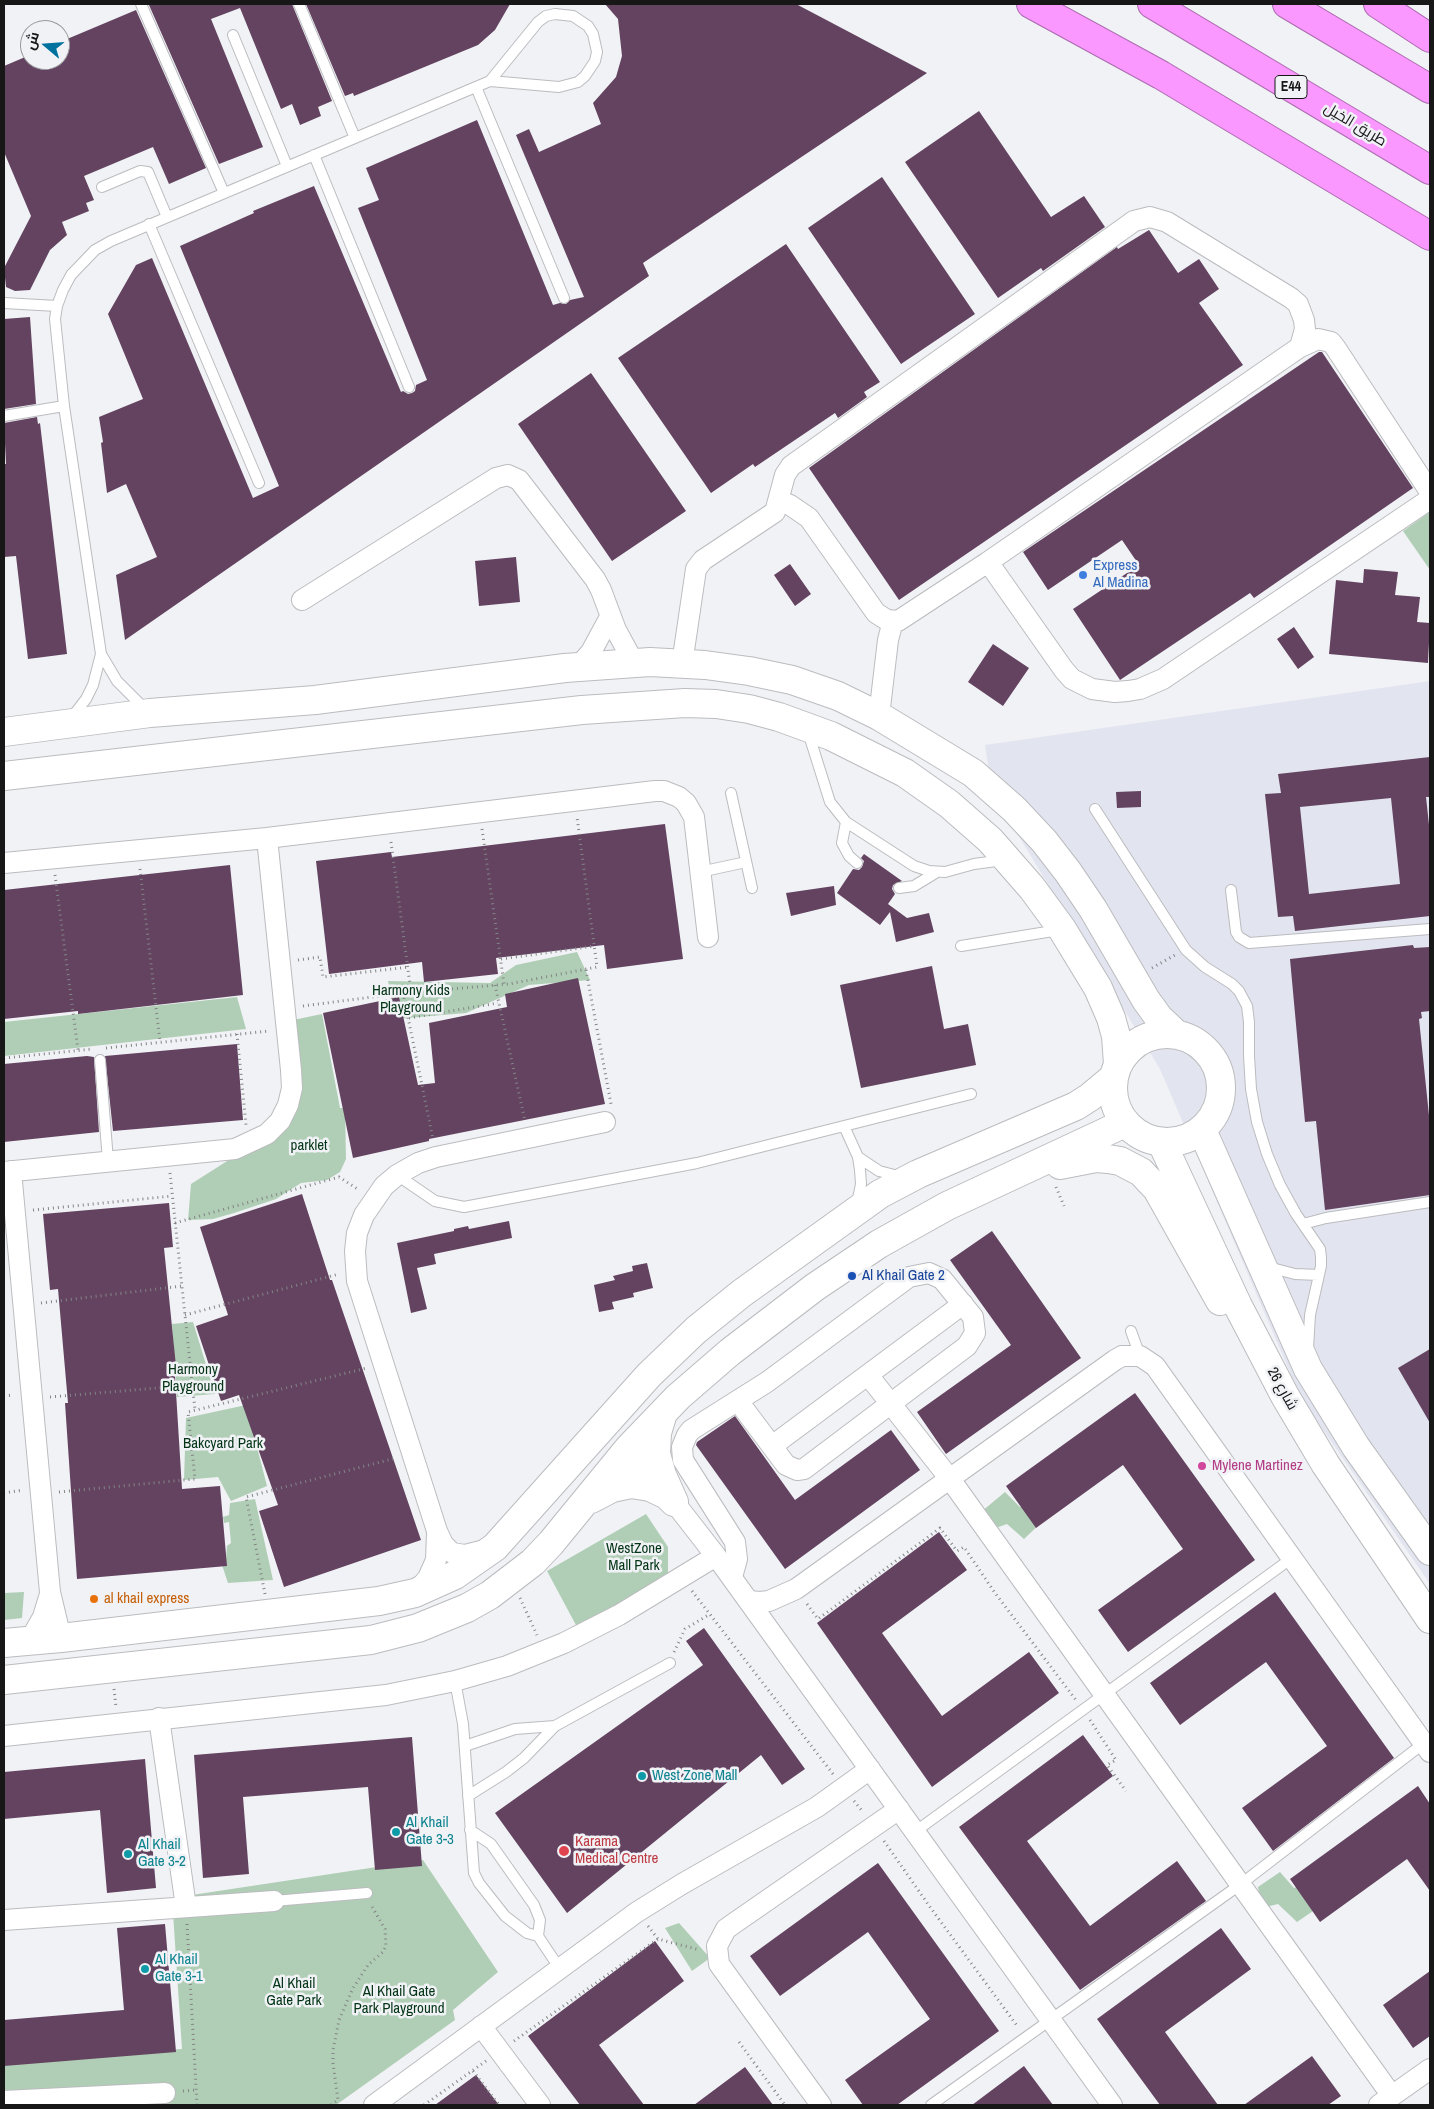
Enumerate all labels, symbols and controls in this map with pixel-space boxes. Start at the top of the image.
north arrow [20,20,70,70]
text: ش [20,29,43,52]
road number: E44 [1275,75,1307,98]
street label: طريق الخيل [1320,99,1390,151]
place label: Express Al Madina [1093,557,1148,592]
marker: Express Al Madina [1077,569,1089,581]
park label: Harmony Kids Playground [372,982,450,1017]
park label: parklet [291,1137,327,1155]
place label: Al Khail Gate 2 [862,1267,945,1285]
marker: Al Khail Gate 2 [846,1270,858,1282]
park label: Harmony Playground [162,1361,224,1396]
street label: شارع 26 [1263,1364,1301,1414]
park label: Bakcyard Park [183,1435,263,1453]
place label: Mylene Martinez [1212,1457,1303,1475]
marker: Mylene Martinez [1196,1460,1208,1472]
park label: WestZone Mall Park [606,1540,662,1575]
place label: al khail express [104,1590,189,1608]
marker: al khail express [88,1593,100,1605]
place label: West Zone Mall [652,1767,737,1785]
marker: West Zone Mall [636,1770,648,1782]
place label: Al Khail Gate 3-3 [406,1814,454,1849]
marker: Al Khail Gate 3-3 [390,1826,402,1838]
place label: Karama Medical Centre [575,1833,658,1868]
place label: Al Khail Gate 3-2 [138,1836,186,1871]
marker: Karama Medical Centre [557,1844,571,1858]
marker: Al Khail Gate 3-2 [122,1848,134,1860]
place label: Al Khail Gate 3-1 [155,1951,203,1986]
marker: Al Khail Gate 3-1 [139,1963,151,1975]
park label: Al Khail Gate Park [266,1975,322,2010]
park label: Al Khail Gate Park Playground [354,1983,444,2018]

